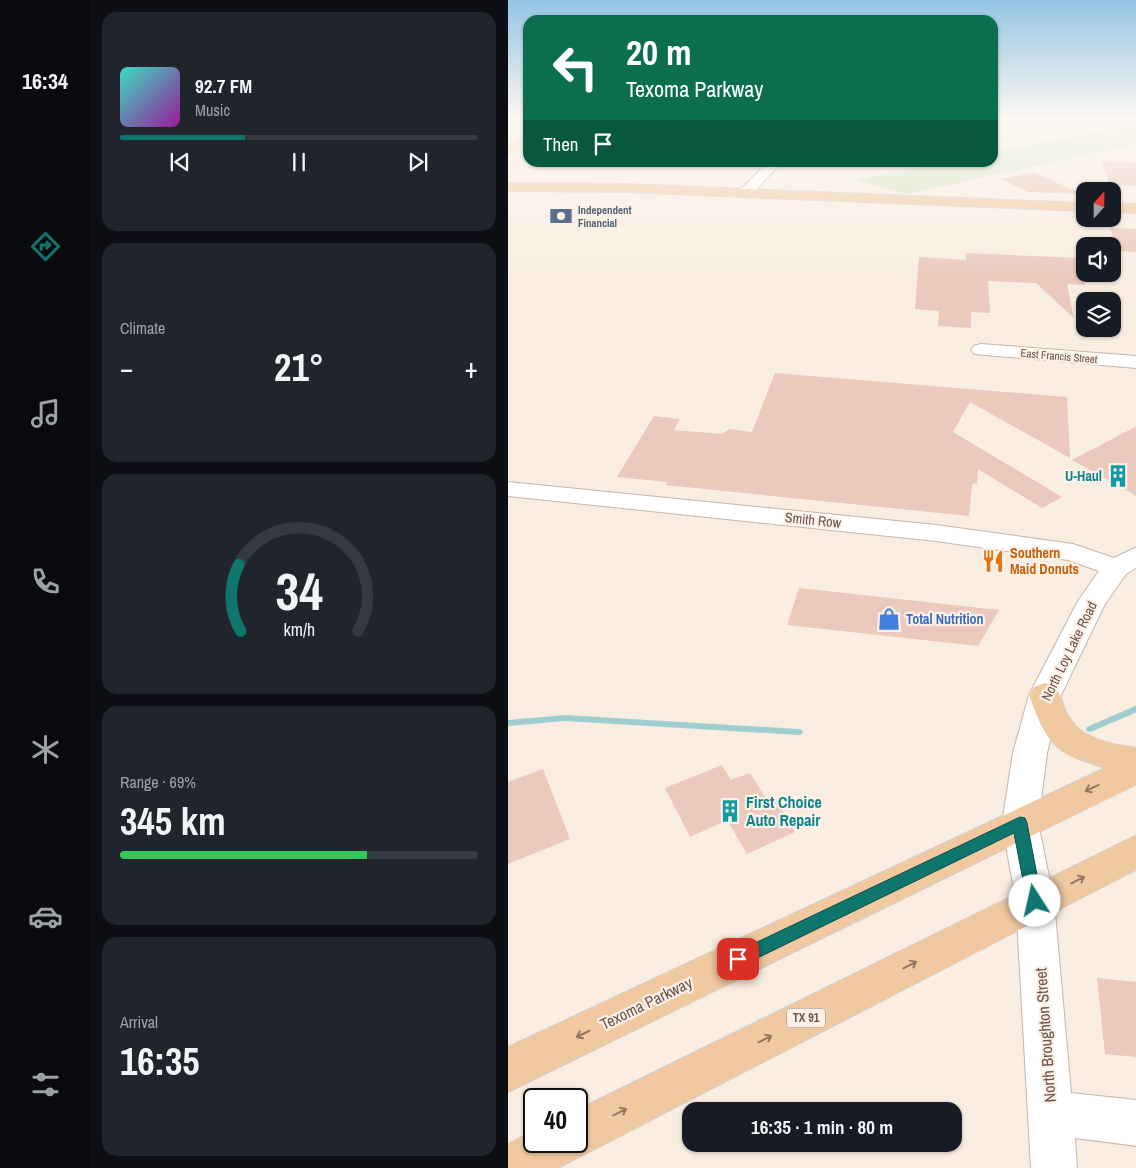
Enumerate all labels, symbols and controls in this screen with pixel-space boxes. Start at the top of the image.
text: 20 m [626,29,691,76]
icon: left [543,35,608,100]
text: 16:34 [22,66,68,96]
text: 92.7 FM [195,73,252,99]
text: Texoma Parkway [626,74,763,104]
text: Music [195,99,230,121]
icon: arrive [589,130,617,158]
text: Then [543,131,579,157]
icon: previous [166,148,194,176]
icon: pause [285,148,313,176]
icon: next [404,148,432,176]
north arrow [1076,182,1120,228]
map controls [1076,182,1121,337]
bank icon: Independent Financial [548,203,574,229]
place label: Independent Financial [578,203,632,230]
icon: directions [28,229,63,264]
button: sound [1076,237,1121,282]
button: layers [1076,292,1121,337]
text: Climate [120,317,165,339]
text: 21° [274,342,324,393]
street label: East Francis Street [1020,346,1099,366]
text: − [120,349,133,387]
text: + [465,349,478,387]
icon: music [28,396,63,431]
building icon: U-Haul [1105,463,1131,489]
place label: U-Haul [1065,467,1102,485]
street label: Smith Row [784,508,843,532]
place label: Southern Maid Donuts [1010,544,1079,578]
restaurant icon: Southern Maid Donuts [980,548,1006,574]
text: 34 [275,556,323,626]
icon: phone [28,564,63,599]
street label: North Loy Lake Road [1037,598,1101,704]
shop icon: Total Nutrition [876,606,902,632]
place label: Total Nutrition [906,610,984,628]
text: km/h [283,618,315,642]
icon: climate [28,732,63,767]
text: Range · 69% [120,771,196,793]
one-way arrow [1085,784,1100,794]
place label: First Choice Auto Repair [746,791,822,831]
text: 345 km [120,796,226,847]
building icon: First Choice Auto Repair [717,798,743,824]
position arrow [1008,874,1060,926]
one-way arrow [1070,875,1085,884]
icon: car [28,899,63,934]
pin [717,938,759,980]
icon: arrive [724,945,752,973]
one-way arrow [902,960,917,969]
street label: North Broughton Street [1029,967,1061,1103]
street label: Texoma Parkway [596,971,696,1035]
road number: TX 91 [787,1008,825,1028]
text: Arrival [120,1011,158,1033]
one-way arrow [576,1029,591,1039]
one-way arrow [758,1033,773,1043]
text: 16:35 [120,1036,200,1087]
icon: filters [28,1067,63,1102]
speed limit sign: 40 [523,1088,588,1153]
one-way arrow [612,1107,627,1116]
text: 16:35 · 1 min · 80 m [751,1114,893,1140]

